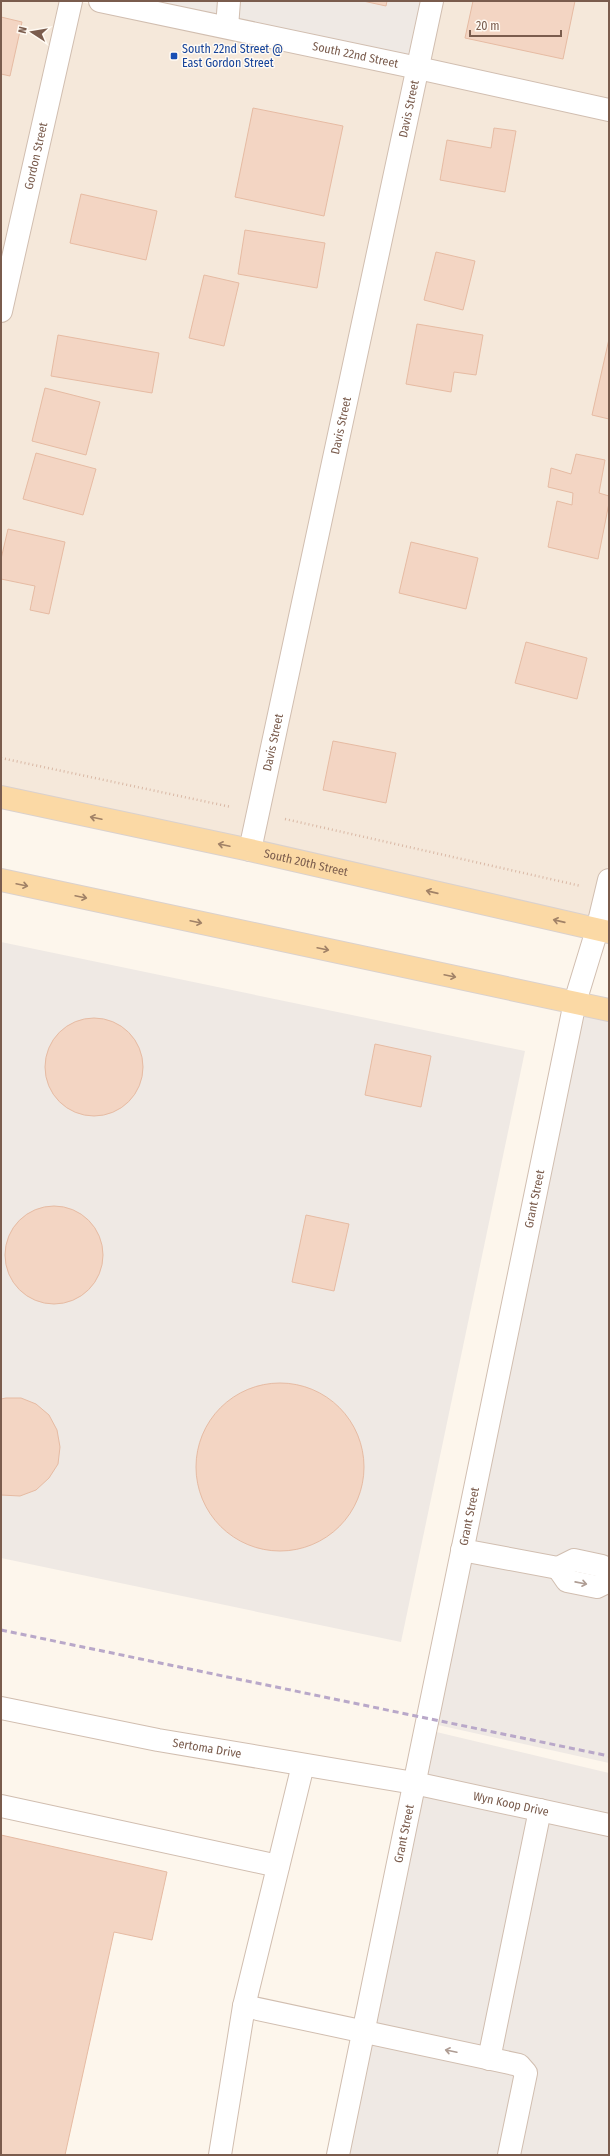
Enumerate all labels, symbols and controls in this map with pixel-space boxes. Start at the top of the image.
north arrow [12,12,52,52]
scale bar [470,12,561,38]
text: 20 m [476,19,500,33]
text: N [16,25,30,35]
street label: South 22nd Street [311,39,400,71]
place label: South 22nd Street @ East Gordon Street [182,42,283,70]
marker: South 22nd Street @ East Gordon Street [169,51,179,61]
street label: Davis Street [396,79,422,139]
street label: Gordon Street [22,121,50,191]
street label: Davis Street [328,396,354,456]
street label: Davis Street [260,712,286,772]
one-way arrow [90,813,103,821]
one-way arrow [217,840,230,848]
street label: South 20th Street [263,846,349,879]
one-way arrow [15,881,28,889]
one-way arrow [426,888,439,896]
one-way arrow [74,894,87,902]
one-way arrow [553,917,566,925]
one-way arrow [189,918,202,926]
one-way arrow [316,945,329,953]
one-way arrow [444,972,457,980]
street label: Grant Street [522,1168,547,1229]
street label: Grant Street [456,1486,482,1547]
one-way arrow [574,1580,587,1588]
street label: Sertoma Drive [172,1736,243,1761]
street label: Wyn Koop Drive [472,1789,550,1819]
street label: Grant Street [391,1803,417,1864]
one-way arrow [444,2046,457,2054]

